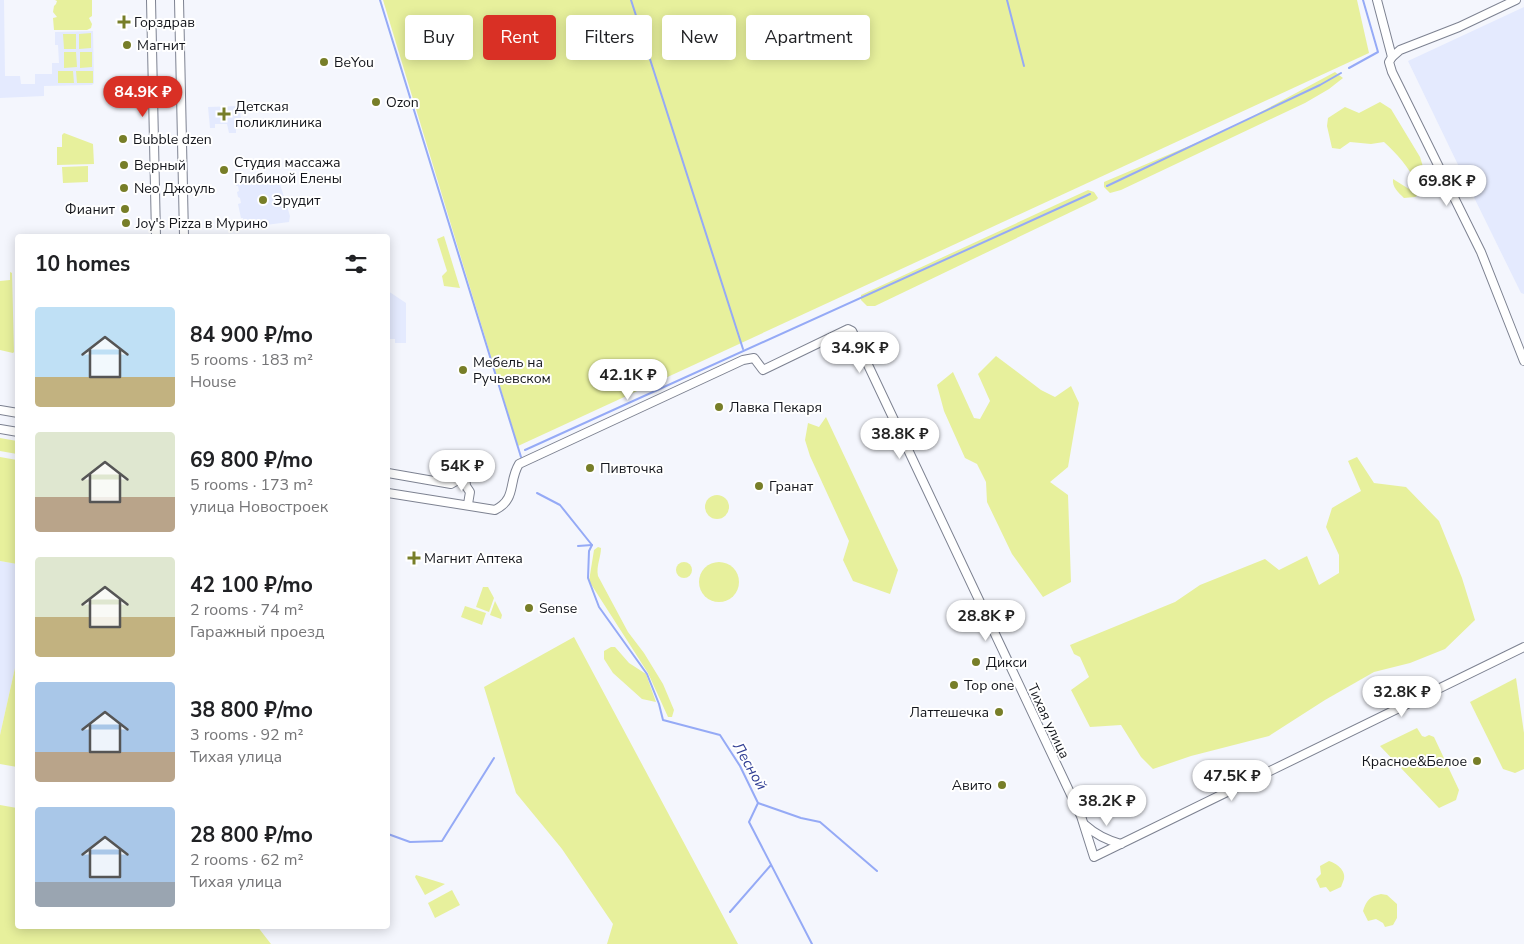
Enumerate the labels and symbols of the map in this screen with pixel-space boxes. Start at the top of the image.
place label: Горздрав [134,13,195,32]
marker: Горздрав [118,16,130,28]
place label: Магнит [137,36,186,55]
marker: Магнит [121,39,133,51]
place label: BeYou [334,53,374,72]
marker: BeYou [318,56,330,68]
pin: 84.9K ₽ [97,76,189,118]
place label: Ozon [386,93,419,112]
marker: Ozon [370,96,382,108]
place label: Детская поликлиника [235,97,322,132]
marker: Детская поликлиника [217,107,231,121]
place label: Bubble dzen [133,130,212,149]
marker: Bubble dzen [117,133,129,145]
place label: Студия массажа Глибиной Елены [234,153,342,188]
place label: Верный [134,156,186,175]
marker: Верный [118,159,130,171]
marker: Студия массажа Глибиной Елены [218,164,230,176]
pin: 69.8K ₽ [1401,164,1493,207]
place label: Neo Джоуль [134,179,215,198]
marker: Neo Джоуль [118,182,130,194]
place label: Эрудит [273,191,321,210]
marker: Эрудит [257,194,269,206]
place label: Фианит [65,200,116,219]
marker: Фианит [119,203,131,215]
place label: Joy's Pizza в Мурино [135,214,268,233]
marker: Joy's Pizza в Мурино [120,217,132,229]
pin: 34.9K ₽ [814,332,906,374]
place label: Мебель на Ручьевском [473,353,551,388]
pin: 42.1K ₽ [582,358,674,401]
marker: Мебель на Ручьевском [457,364,469,376]
place label: Лавка Пекаря [729,398,822,417]
marker: Лавка Пекаря [713,401,725,413]
pin: 38.8K ₽ [854,418,946,460]
pin: 54K ₽ [427,450,497,492]
place label: Пивточка [600,459,663,478]
marker: Пивточка [584,462,596,474]
place label: Гранат [769,477,814,496]
marker: Гранат [753,480,765,492]
place label: Магнит Аптека [424,549,523,568]
marker: Магнит Аптека [408,552,420,564]
place label: Sense [539,599,577,618]
pin: 28.8K ₽ [940,600,1032,642]
marker: Sense [523,602,535,614]
place label: Дикси [986,653,1027,672]
marker: Дикси [970,656,982,668]
place label: Top one [964,676,1014,695]
pin: 32.8K ₽ [1356,676,1448,718]
marker: Top one [948,679,960,691]
street label: Тихая улица [1023,681,1074,762]
place label: Латтешечка [909,703,989,722]
marker: Латтешечка [993,706,1005,718]
water label: Лесной [728,737,772,794]
place label: Красное&Белое [1362,752,1467,771]
marker: Красное&Белое [1471,755,1483,767]
pin: 47.5K ₽ [1186,760,1278,802]
place label: Авито [952,776,992,795]
marker: Авито [996,779,1008,791]
pin: 38.2K ₽ [1061,784,1153,827]

